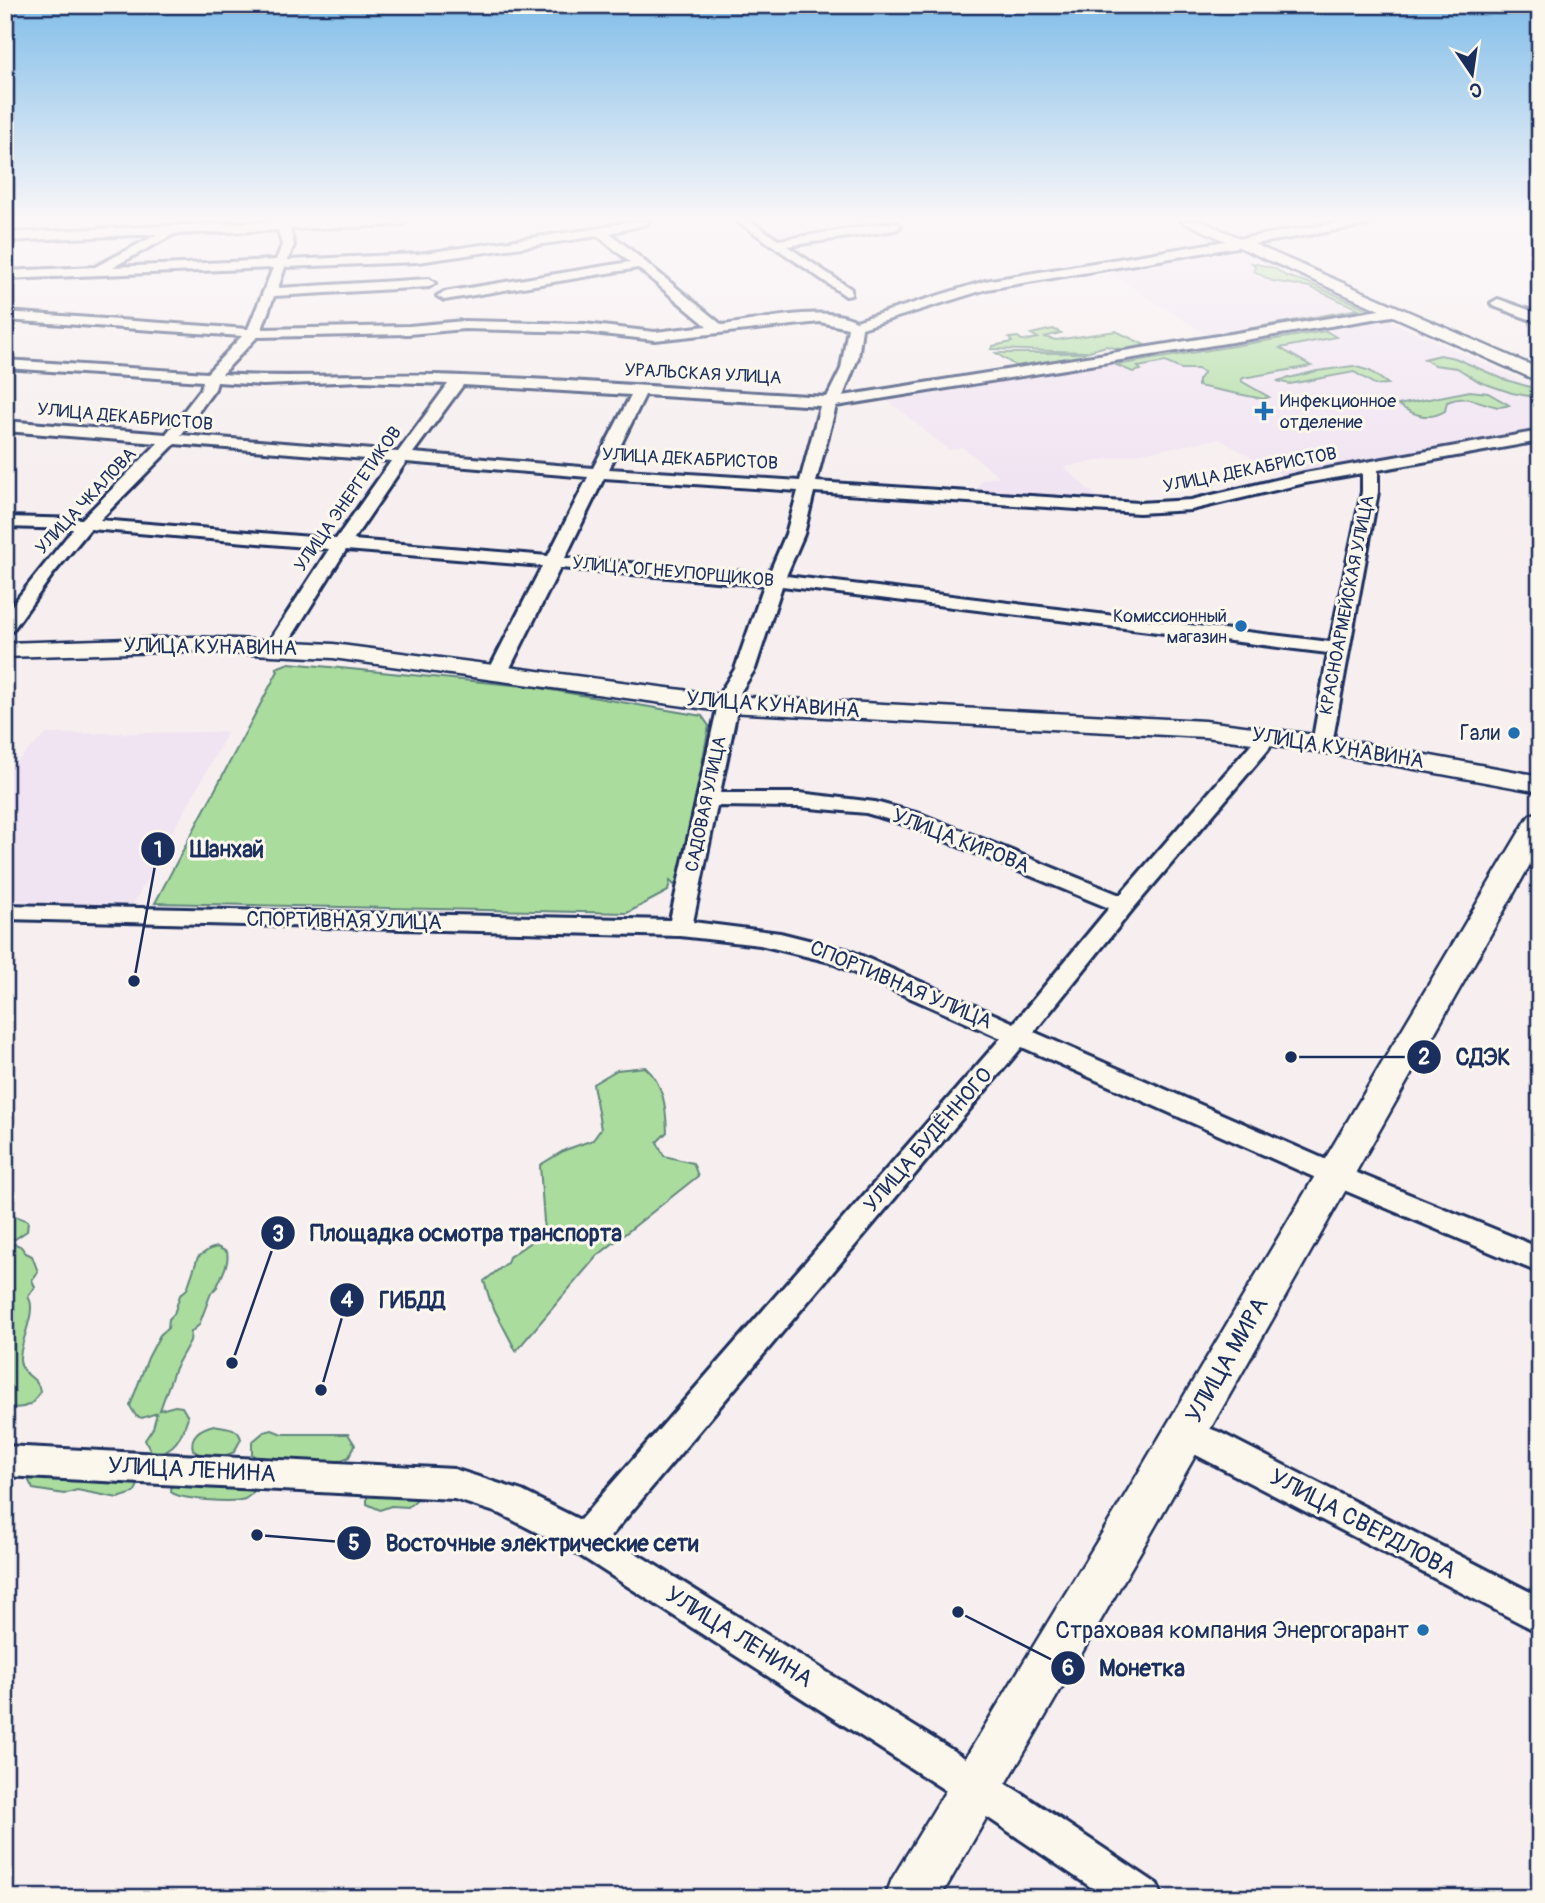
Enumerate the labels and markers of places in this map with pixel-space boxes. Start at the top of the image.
place label: Инфекционное отделение [1280,390,1396,434]
marker: Инфекционное отделение [1254,401,1274,421]
place label: Комиссионный магазин [1113,605,1227,649]
marker: Комиссионный магазин [1233,618,1249,634]
place label: Гали [1460,720,1500,747]
marker: Гали [1506,725,1522,741]
callout: Шанхай [141,827,278,871]
callout: СДЭК [1406,1035,1524,1079]
callout: Площадка осмотра транспорта [261,1211,635,1255]
callout: ГИБДД [330,1278,459,1322]
callout: Восточные электрические сети [337,1521,713,1565]
place label: Страховая компания Энергогарант [1055,1616,1409,1645]
marker: Страховая компания Энергогарант [1415,1622,1431,1638]
callout: Монетка [1050,1646,1199,1690]

